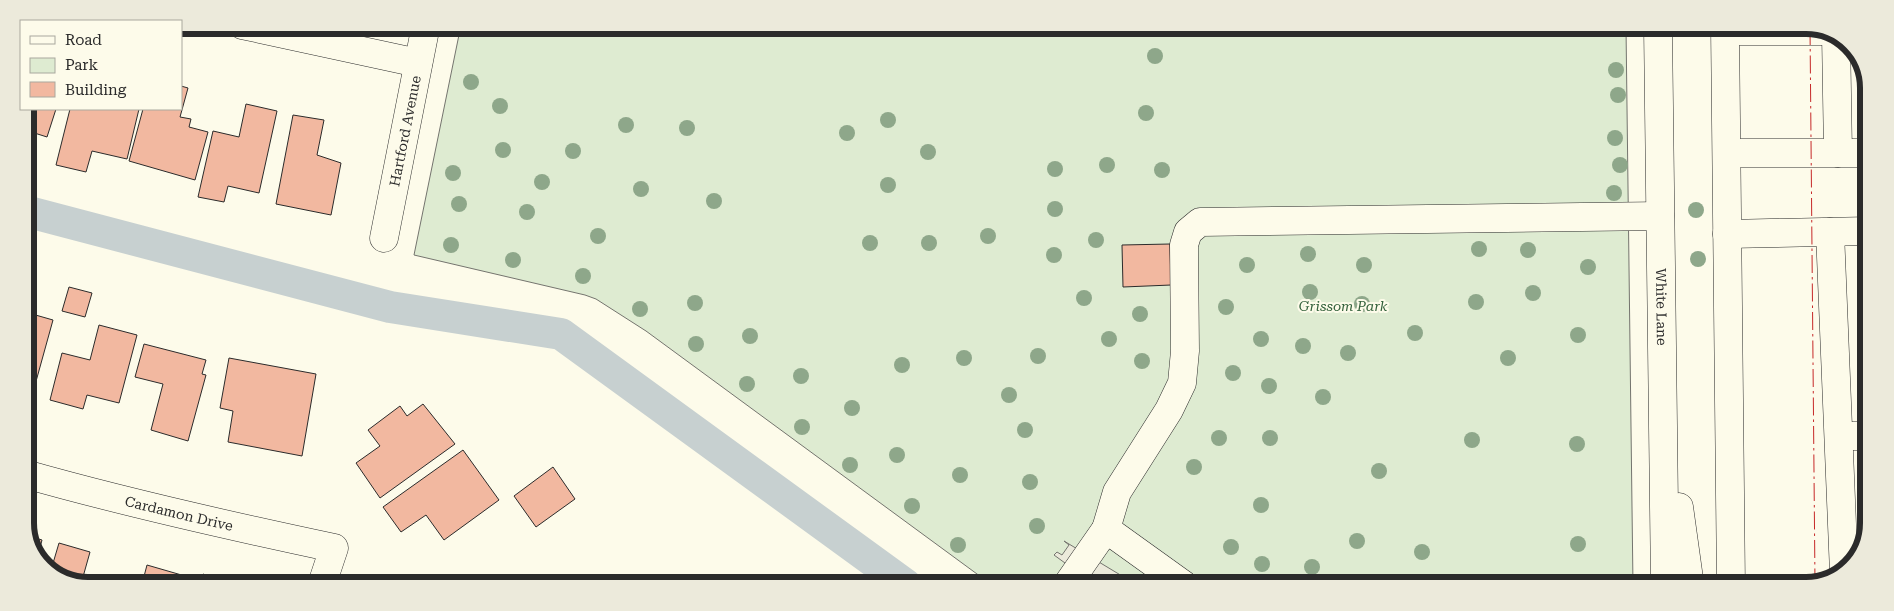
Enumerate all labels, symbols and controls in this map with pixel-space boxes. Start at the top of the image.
legend [20,20,182,110]
text: Road [65,31,102,49]
text: Park [65,56,99,74]
street label: Hartford Avenue [386,74,424,188]
text: Building [65,81,127,99]
street label: White Lane [1653,268,1670,346]
park label: Grissom Park [1299,298,1388,314]
street label: Cardamon Drive [123,493,235,534]

